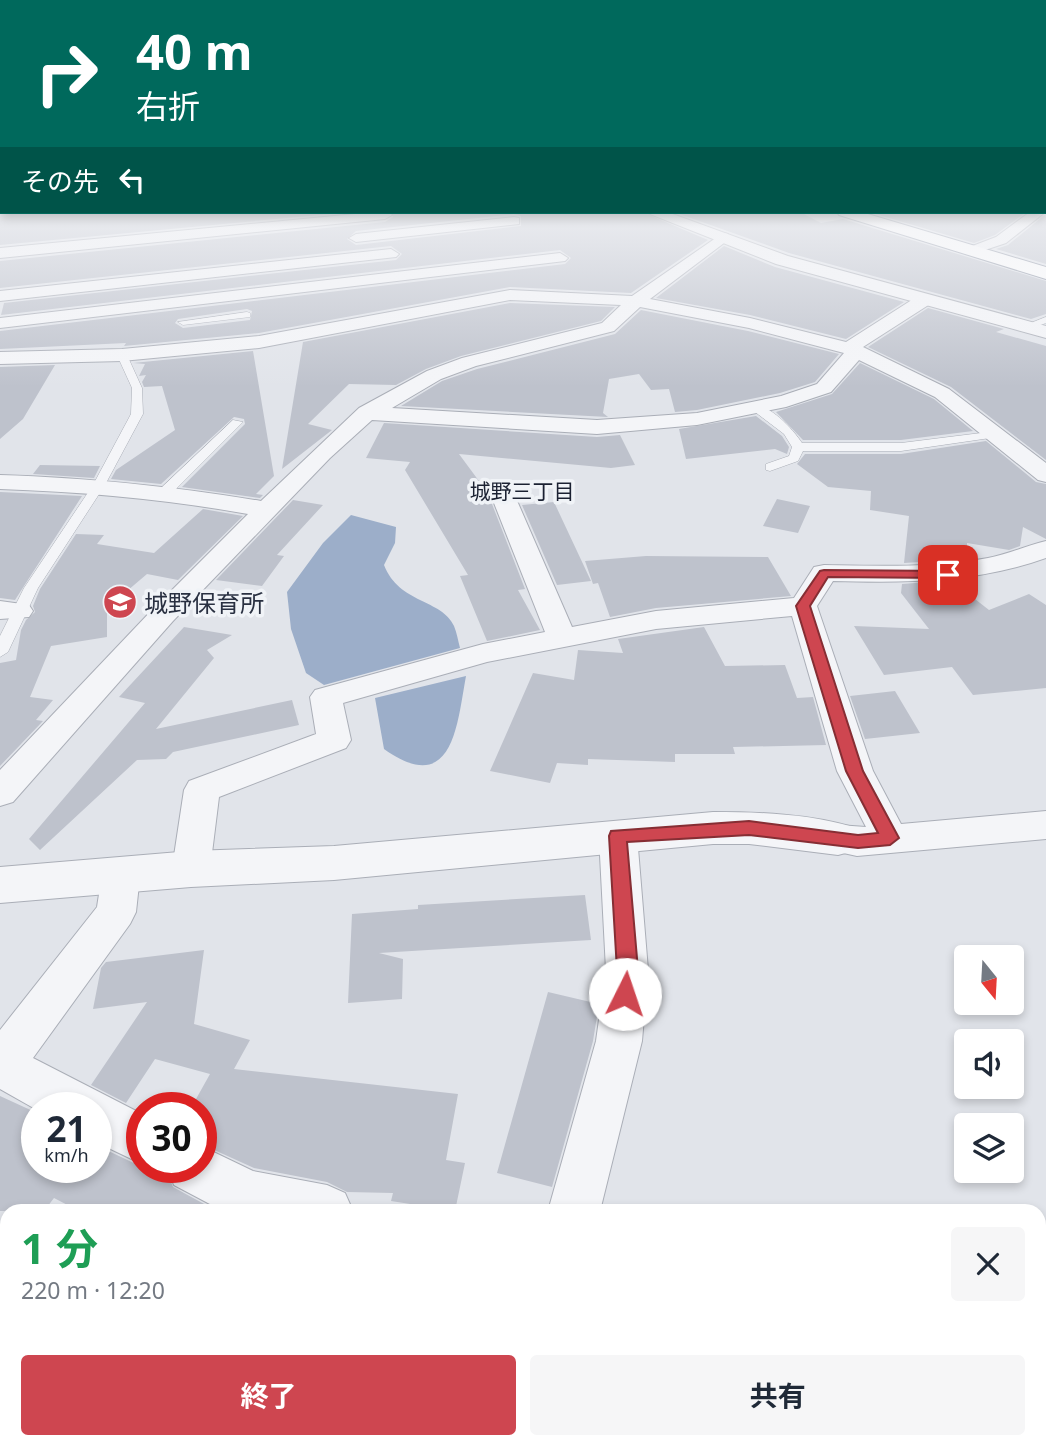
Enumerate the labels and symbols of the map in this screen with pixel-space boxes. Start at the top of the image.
district label: 城野三丁目 [470,477,575,505]
pin [918,545,978,605]
school or university icon: 城野保育所 [101,583,139,621]
place label: 城野保育所 [144,586,264,619]
north arrow [954,945,1024,1015]
position arrow [588,957,662,1031]
speed limit sign: 30 [126,1092,217,1183]

